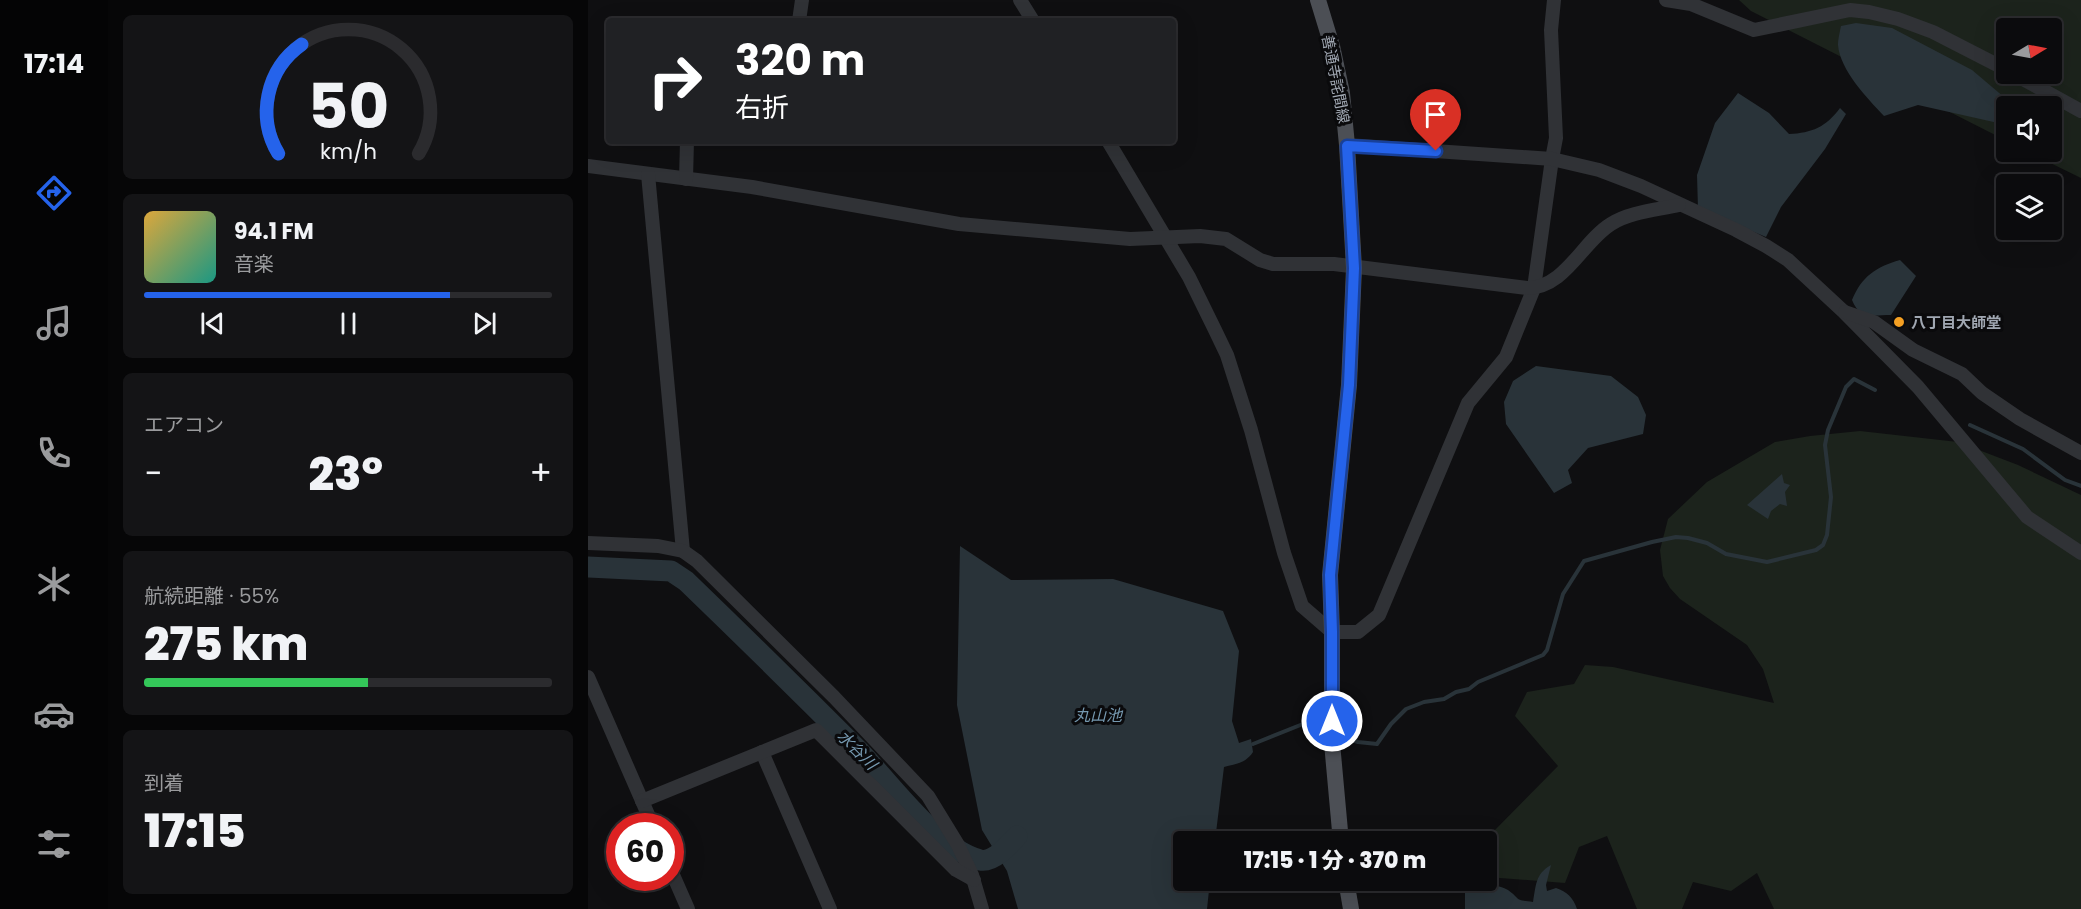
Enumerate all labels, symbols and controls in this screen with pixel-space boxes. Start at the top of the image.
north arrow [1996,18,2062,84]
map controls [1996,18,2062,240]
text: 320 m [735,31,865,90]
street label: 善通寺詫間線 [1317,33,1355,125]
icon: right [636,42,714,120]
text: 17:14 [24,45,84,82]
text: 50 [307,62,389,150]
text: 右折 [735,89,789,126]
pin [1410,89,1461,151]
button: sound [1996,96,2062,162]
icon: arrive [1419,98,1452,131]
text: km/h [319,136,377,167]
icon: directions [33,172,75,214]
button: layers [1996,174,2062,240]
text: 94.1 FM [234,216,314,247]
text: 音楽 [234,250,274,278]
icon: music [33,302,75,344]
icon: previous [196,307,229,340]
icon: pause [332,307,365,340]
icon: next [468,307,501,340]
place label: 八丁目大師堂 [1911,312,2001,333]
marker: 八丁目大師堂 [1892,315,1906,329]
text: エアコン [144,411,224,439]
icon: phone [33,432,75,474]
text: 23° [308,443,383,506]
text: − [144,450,162,497]
text: + [529,450,552,497]
icon: climate [33,563,75,605]
text: 航続距離 · 55% [144,582,279,610]
text: 275 km [144,613,308,676]
position arrow [1300,689,1364,753]
icon: car [33,693,75,735]
water label: 丸山池 [1074,704,1124,727]
water label: 水谷川 [832,725,884,777]
text: 到着 [144,769,184,797]
text: 17:15 [144,800,245,863]
speed limit sign: 60 [606,813,684,891]
icon: filters [33,823,75,865]
text: 17:15 · 1 分 · 370 m [1244,845,1426,876]

